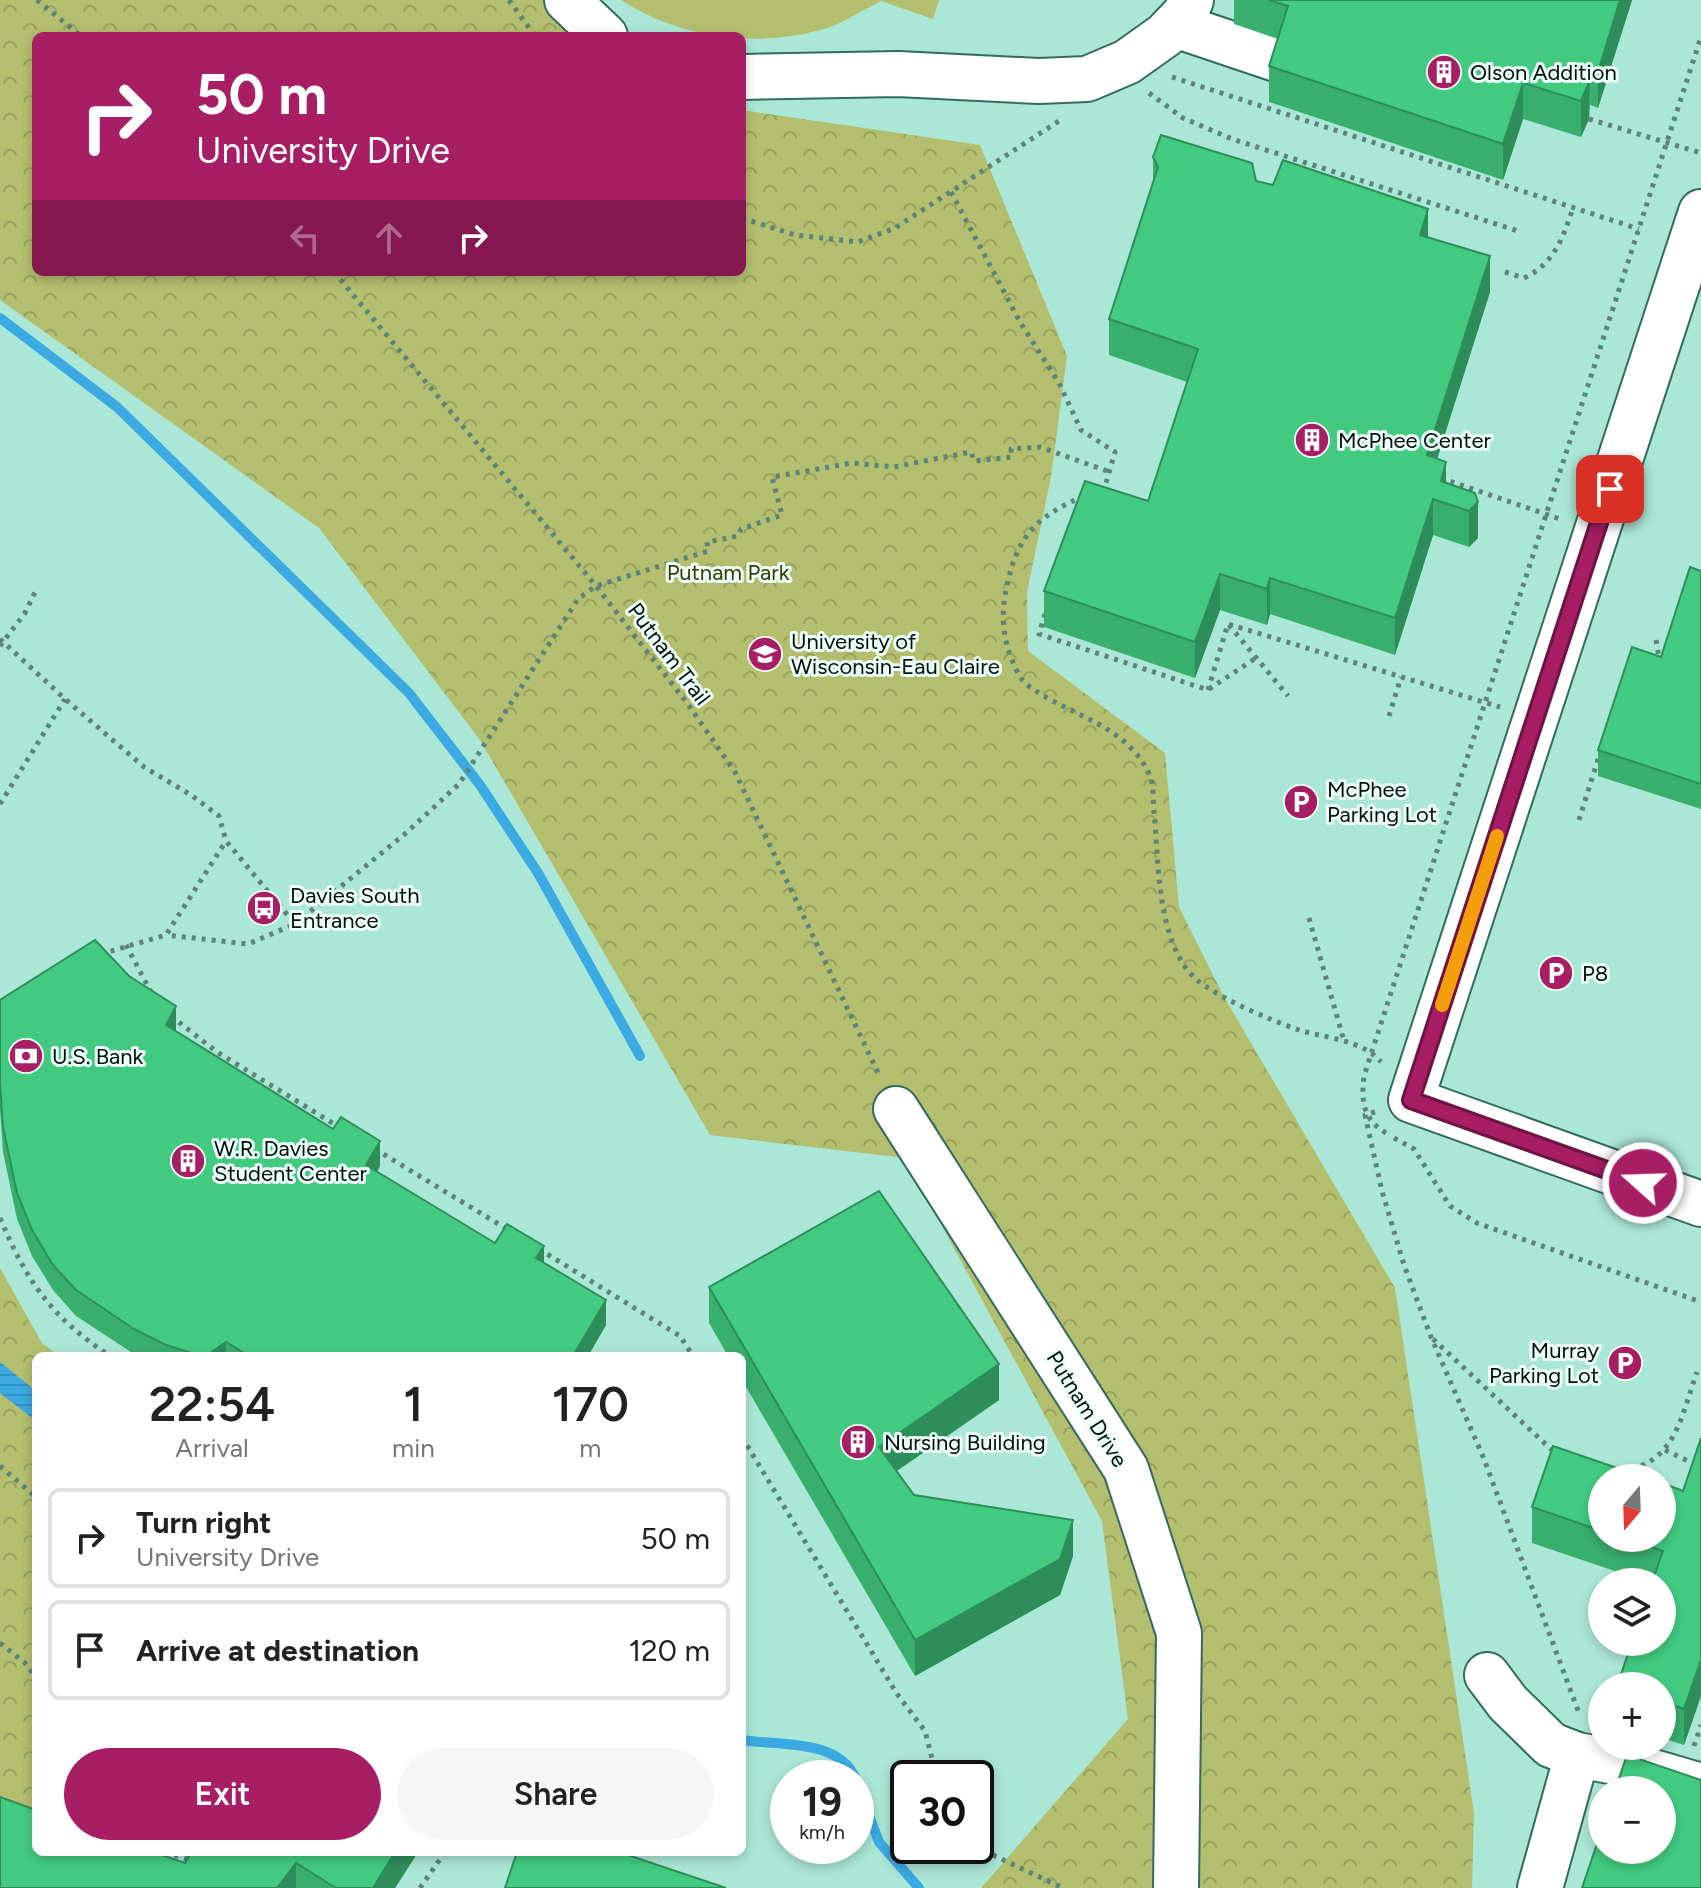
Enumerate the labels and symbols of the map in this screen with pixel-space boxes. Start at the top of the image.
building icon: Olson Addition [1425,53,1463,91]
place label: Olson Addition [1470,59,1617,86]
building icon: McPhee Center [1293,421,1331,459]
place label: McPhee Center [1338,427,1491,454]
pin [1576,455,1644,523]
park label: Putnam Park [667,559,790,586]
street label: Putnam Trail [622,598,716,710]
place label: University of Wisconsin-Eau Claire [791,628,1000,680]
school or university icon: University of Wisconsin-Eau Claire [746,635,784,673]
place label: McPhee Parking Lot [1327,776,1437,828]
parking icon: McPhee Parking Lot [1282,783,1320,821]
place label: Davies South Entrance [290,882,420,934]
bus stop icon: Davies South Entrance [245,889,283,927]
parking icon: P8 [1537,954,1575,992]
place label: P8 [1582,960,1608,987]
bank icon: U.S. Bank [7,1037,45,1075]
place label: U.S. Bank [52,1043,144,1070]
place label: W.R. Davies Student Center [214,1135,367,1187]
position arrow [1601,1141,1685,1225]
building icon: W.R. Davies Student Center [169,1142,207,1180]
place label: Murray Parking Lot [1489,1337,1599,1389]
parking icon: Murray Parking Lot [1606,1344,1644,1382]
street label: Putnam Drive [1041,1346,1133,1472]
building icon: Nursing Building [839,1423,877,1461]
place label: Nursing Building [884,1429,1046,1456]
north arrow [1588,1464,1676,1552]
speed limit sign: 30 [890,1760,994,1864]

